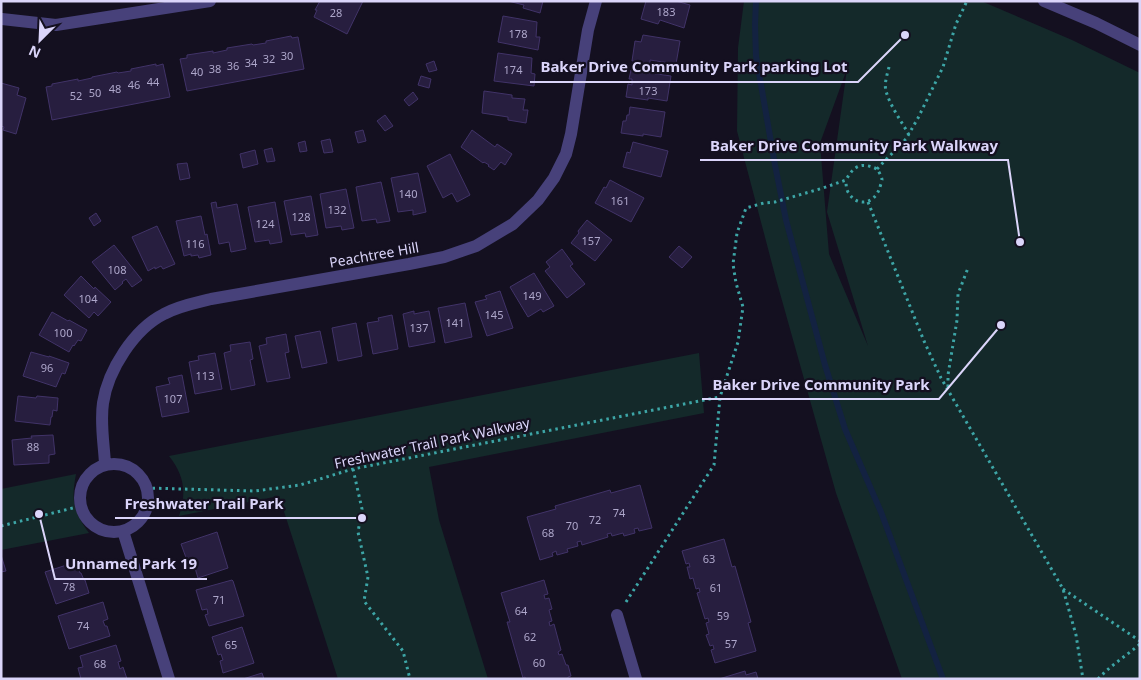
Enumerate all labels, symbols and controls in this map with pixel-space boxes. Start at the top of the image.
house number: 183 [657,4,675,19]
house number: 28 [330,5,342,20]
north arrow [15,15,65,65]
house number: 178 [509,26,527,41]
text: N [25,41,44,63]
house number: 30 [281,48,293,63]
house number: 32 [263,51,275,66]
callout: Baker Drive Community Park parking Lot [530,52,858,82]
house number: 34 [245,55,258,70]
text: Baker Drive Community Park parking Lot [540,56,848,76]
house number: 36 [227,58,239,73]
house number: 38 [209,61,221,76]
house number: 174 [504,62,523,77]
house number: 40 [191,64,203,79]
house number: 44 [147,74,160,89]
house number: 46 [128,77,140,92]
house number: 48 [109,81,121,96]
house number: 173 [639,83,657,98]
house number: 50 [89,85,101,100]
house number: 52 [70,88,82,103]
callout: Baker Drive Community Park Walkway [700,130,1008,160]
text: Baker Drive Community Park Walkway [710,135,999,155]
house number: 140 [399,186,417,201]
house number: 161 [611,193,629,208]
house number: 132 [328,202,346,217]
house number: 128 [292,209,310,224]
house number: 124 [256,216,275,231]
house number: 157 [582,233,600,248]
house number: 116 [186,236,204,251]
street label: Peachtree Hill [328,237,420,272]
house number: 108 [108,262,126,277]
house number: 149 [523,288,541,303]
house number: 104 [79,291,98,306]
house number: 145 [485,307,503,322]
house number: 141 [446,315,464,330]
house number: 137 [410,320,428,335]
house number: 100 [54,325,72,340]
house number: 96 [41,360,53,375]
house number: 113 [196,368,214,383]
callout: Baker Drive Community Park [702,369,939,399]
text: Baker Drive Community Park [713,374,930,394]
house number: 107 [164,391,182,406]
street label: Freshwater Trail Park Walkway [332,412,532,473]
house number: 88 [27,439,39,454]
callout: Freshwater Trail Park [115,488,294,518]
text: Freshwater Trail Park [124,493,284,513]
house number: 74 [613,505,626,520]
house number: 72 [589,512,601,527]
house number: 70 [566,518,578,533]
house number: 68 [542,525,554,540]
callout: Unnamed Park 19 [55,549,207,579]
house number: 63 [703,551,715,566]
text: Unnamed Park 19 [65,553,197,573]
house number: 78 [63,579,75,594]
house number: 61 [710,580,722,595]
house number: 71 [213,592,225,607]
house number: 64 [515,603,528,618]
house number: 59 [717,608,729,623]
house number: 74 [77,618,90,633]
house number: 62 [524,629,536,644]
house number: 57 [725,636,737,651]
house number: 65 [225,637,237,652]
house number: 60 [533,655,545,670]
house number: 68 [94,656,106,671]

